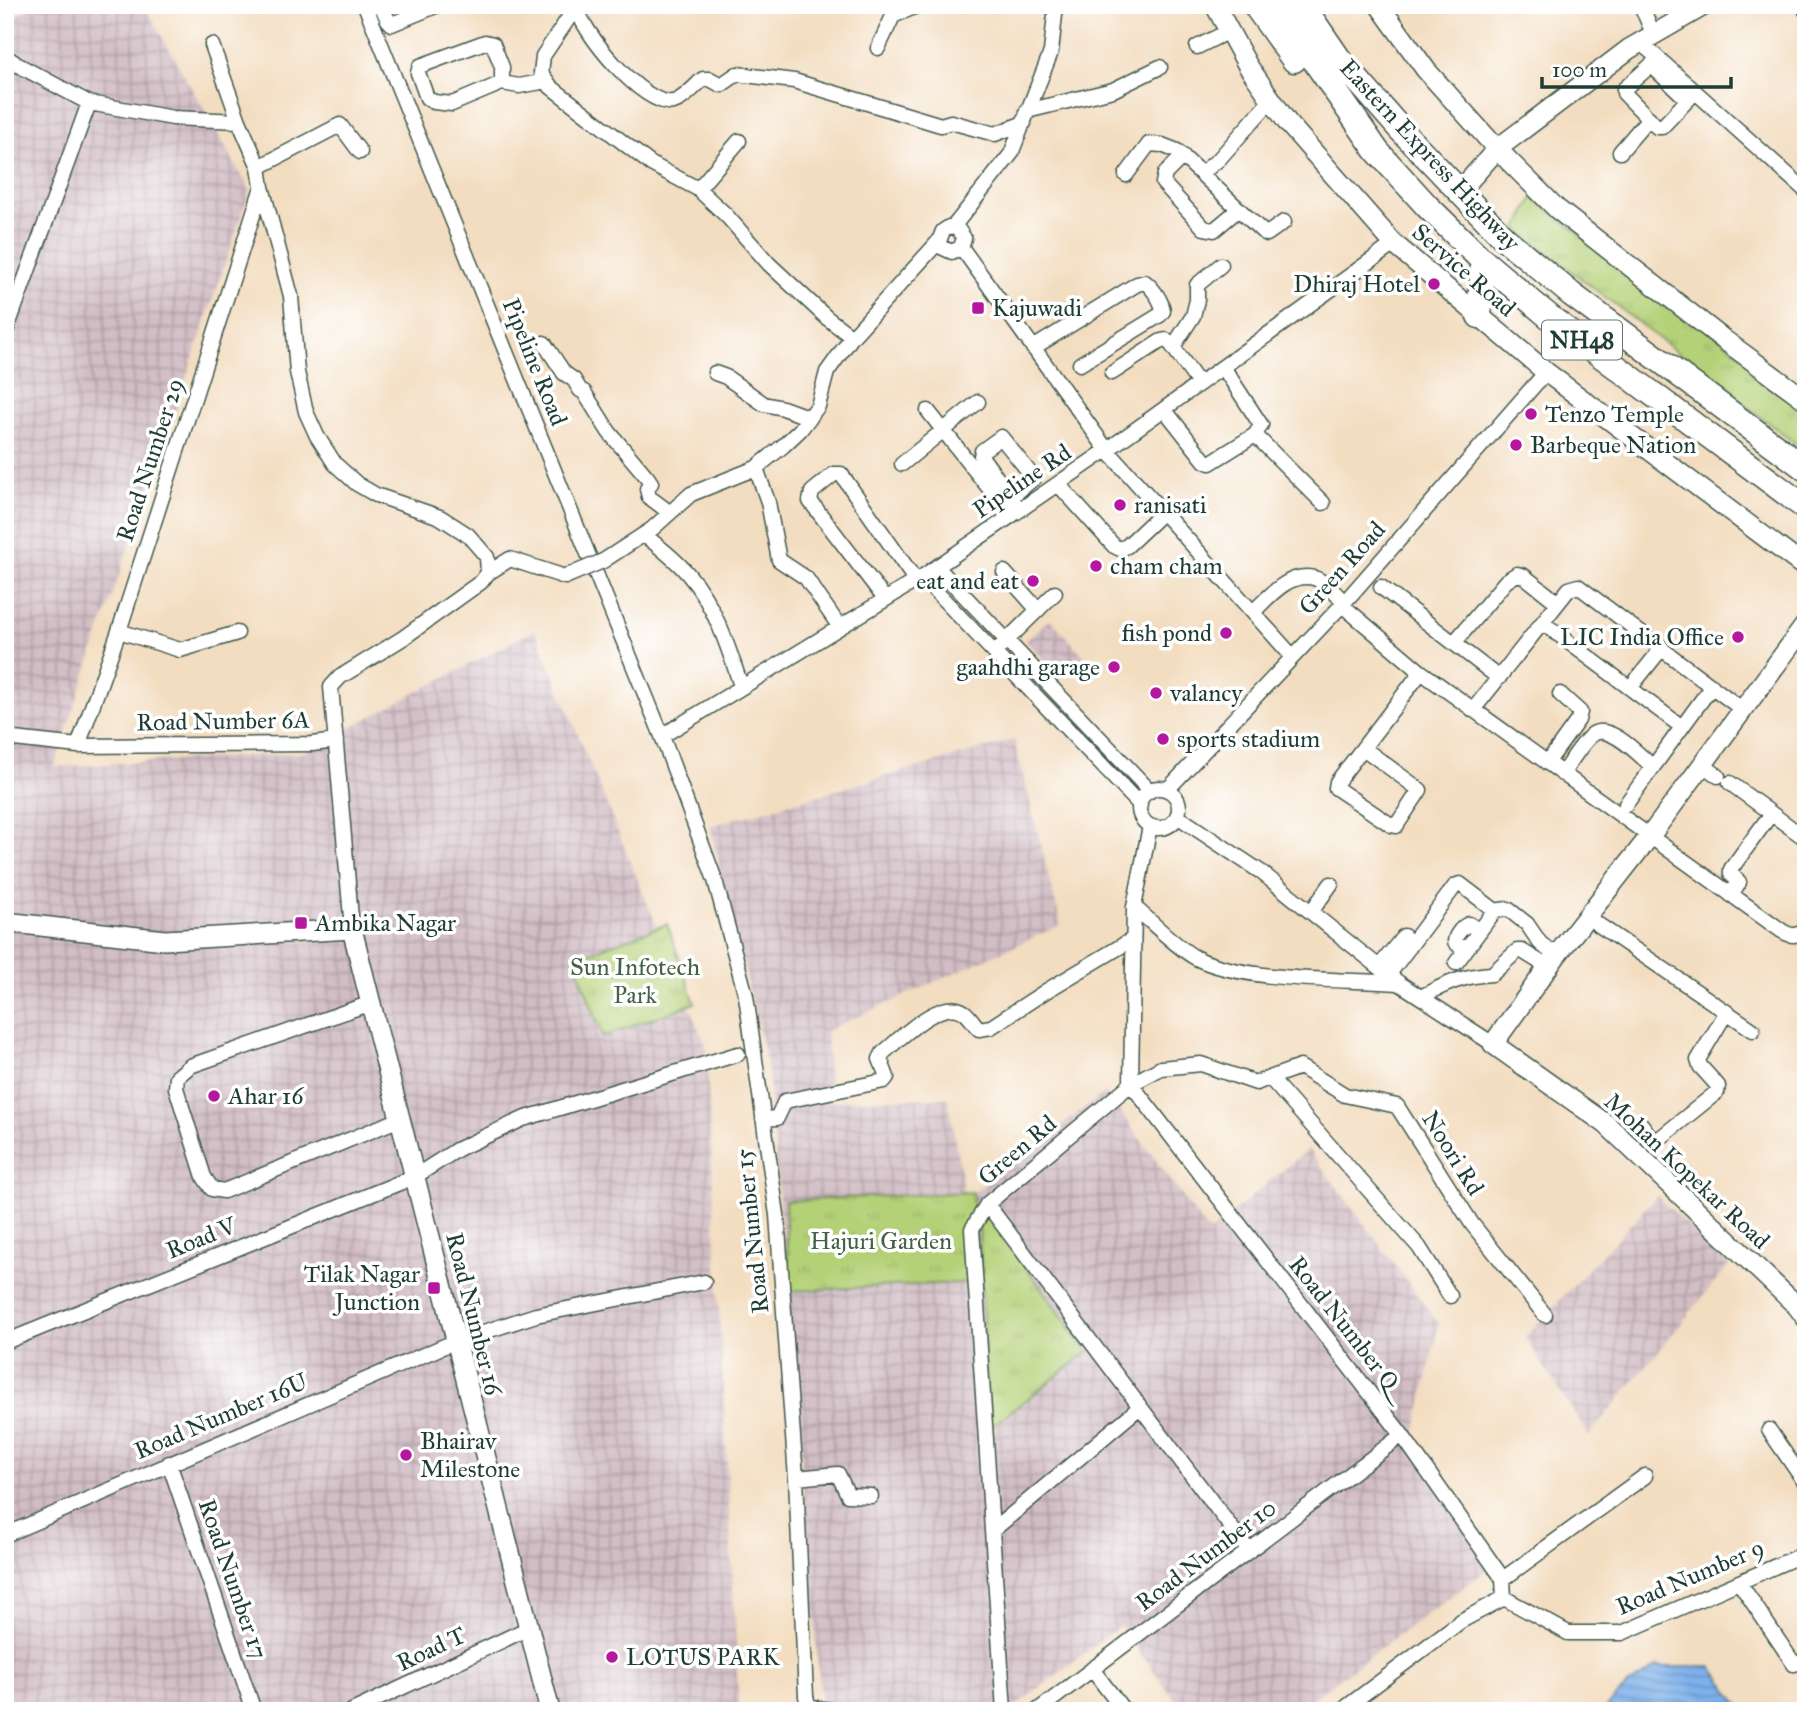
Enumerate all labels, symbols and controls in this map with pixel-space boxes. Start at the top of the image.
scale bar [1542,46,1730,90]
street label: Eastern Express Highway [1333,53,1527,258]
text: 100 m [1552,57,1607,83]
street label: Service Road [1406,217,1522,323]
place label: Dhiraj Hotel [1293,269,1420,299]
marker: Dhiraj Hotel [1426,276,1442,292]
place label: Kajuwadi [992,293,1083,323]
street label: Pipeline Road [496,294,574,430]
marker: Kajuwadi [970,300,986,316]
road number: NH48 [1542,320,1622,360]
street label: Road Number 29 [110,375,190,545]
place label: Tenzo Temple [1545,399,1684,429]
marker: Tenzo Temple [1523,406,1539,422]
place label: Barbeque Nation [1530,430,1696,460]
street label: Pipeline Rd [967,437,1077,525]
marker: Barbeque Nation [1508,437,1524,453]
place label: ranisati [1134,490,1207,520]
marker: ranisati [1112,497,1128,513]
street label: Green Road [1292,515,1392,621]
place label: cham cham [1110,551,1223,581]
marker: cham cham [1088,558,1104,574]
place label: eat and eat [916,566,1020,596]
marker: eat and eat [1025,573,1041,589]
place label: fish pond [1122,618,1212,648]
place label: LIC India Office [1560,622,1724,652]
marker: fish pond [1218,625,1234,641]
marker: LIC India Office [1730,629,1746,645]
place label: gaahdhi garage [956,652,1100,682]
marker: gaahdhi garage [1106,659,1122,675]
place label: valancy [1169,678,1243,708]
marker: valancy [1148,685,1164,701]
street label: Road Number 6A [136,704,310,738]
place label: sports stadium [1177,724,1320,754]
marker: sports stadium [1155,731,1171,747]
place label: Ambika Nagar [314,908,456,938]
marker: Ambika Nagar [293,915,309,931]
park label: Sun Infotech Park [570,952,700,1010]
place label: Ahar 16 [227,1081,304,1111]
street label: Mohan Kopekar Road [1598,1086,1776,1256]
marker: Ahar 16 [206,1088,222,1104]
street label: Noori Rd [1415,1105,1491,1201]
street label: Green Rd [972,1109,1062,1191]
street label: Road Number 15 [728,1147,776,1315]
street label: Road V [162,1210,242,1266]
park label: Hajuri Garden [810,1226,952,1256]
street label: Road Number 16 [439,1230,509,1399]
street label: Road Number Q [1282,1250,1416,1409]
place label: Tilak Nagar Junction [304,1259,420,1317]
marker: Tilak Nagar Junction [426,1280,442,1296]
street label: Road Number 16U [130,1366,312,1466]
place label: Bhairav Milestone [420,1426,520,1484]
marker: Bhairav Milestone [398,1447,414,1463]
street label: Road Number 10 [1130,1492,1282,1618]
street label: Road Number 17 [192,1495,274,1663]
street label: Road Number 9 [1611,1532,1769,1622]
street label: Road T [392,1620,470,1678]
place label: LOTUS PARK [626,1642,780,1672]
marker: LOTUS PARK [604,1649,620,1665]

